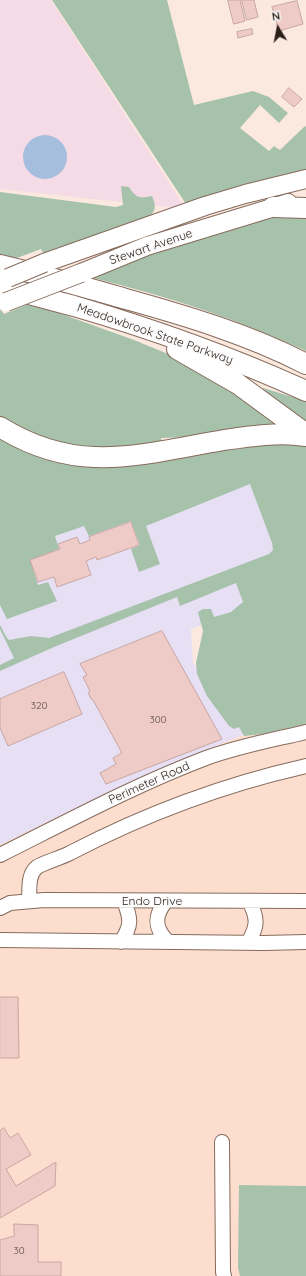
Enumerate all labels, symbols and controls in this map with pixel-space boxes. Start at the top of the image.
north arrow [258,8,298,48]
text: N [271,9,281,24]
street label: Stewart Avenue [108,226,194,268]
street label: Meadowbrook State Parkway [75,300,235,368]
house number: 320 [31,700,47,712]
house number: 300 [149,714,167,726]
street label: Perimeter Road [106,759,192,807]
street label: Endo Drive [122,894,182,908]
house number: 30 [13,1245,25,1257]

